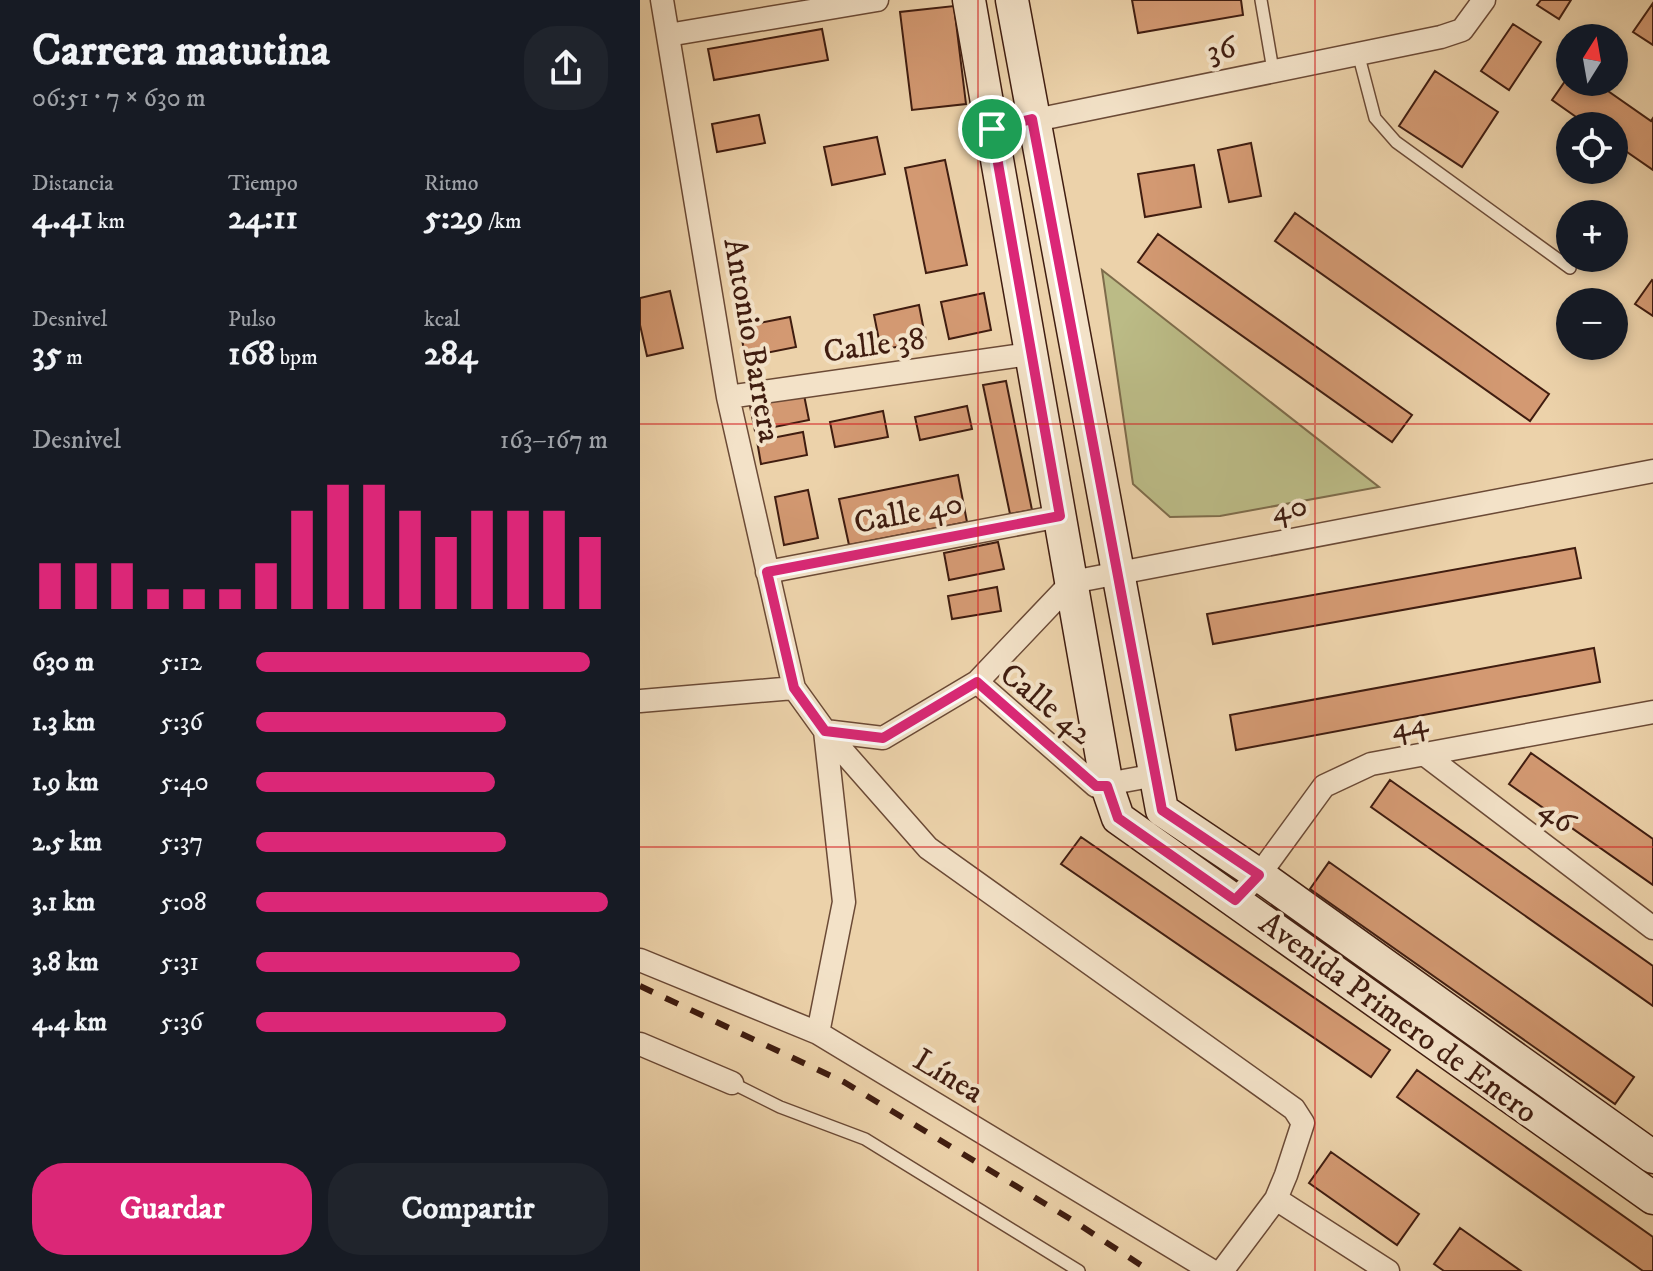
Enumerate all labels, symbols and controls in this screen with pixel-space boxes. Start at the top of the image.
text: Carrera matutina [32,24,330,79]
north arrow [1556,24,1628,96]
map controls [1556,24,1628,360]
button: share [524,26,608,110]
street label: 36 [1203,27,1241,72]
text: 06:51 · 7 × 630 m [32,82,206,115]
pin [958,95,1026,163]
icon: arrive [970,107,1014,151]
button: locate [1556,112,1628,184]
text: Distancia [32,170,114,197]
text: Tiempo [228,170,298,197]
text: Ritmo [424,170,478,197]
text: 4.41 [32,197,93,239]
text: 24:11 [228,197,298,239]
text: 5:29 [424,197,483,239]
button: + [1556,200,1628,272]
text: km [93,208,125,235]
text: /km [483,208,522,235]
street label: Antonio Barrera [713,235,789,446]
button: − [1556,288,1628,360]
text: Desnivel [32,306,107,333]
text: Pulso [228,306,276,333]
text: kcal [424,306,460,333]
street label: Calle 38 [821,319,928,373]
text: 35 [32,333,62,375]
text: 168 [228,333,275,375]
text: 284 [424,333,477,375]
text: m [62,344,83,371]
text: bpm [275,344,318,371]
text: Desnivel [32,424,121,457]
text: 163–167 m [500,424,608,457]
street label: Calle 40 [851,484,966,544]
street label: 40 [1268,486,1311,532]
text: 630 m [32,646,94,679]
text: 5:12 [160,646,202,679]
street label: Calle 42 [991,655,1101,754]
street label: 44 [1387,703,1432,749]
text: 1.3 km [32,706,95,739]
text: 5:36 [160,706,203,739]
text: 1.9 km [32,766,99,799]
text: 5:40 [160,766,209,799]
street label: 46 [1531,790,1584,844]
text: 2.5 km [32,826,102,859]
text: 5:37 [160,826,203,859]
text: 3.1 km [32,886,95,919]
text: 5:08 [160,886,207,919]
street label: Avenida Primero de Enero [1251,904,1545,1133]
text: 3.8 km [32,946,99,979]
text: 5:31 [160,946,199,979]
text: 4.4 km [32,1006,107,1039]
text: 5:36 [160,1006,203,1039]
street label: Línea [906,1040,991,1113]
button: Guardar [32,1163,312,1255]
button: Compartir [328,1163,608,1255]

